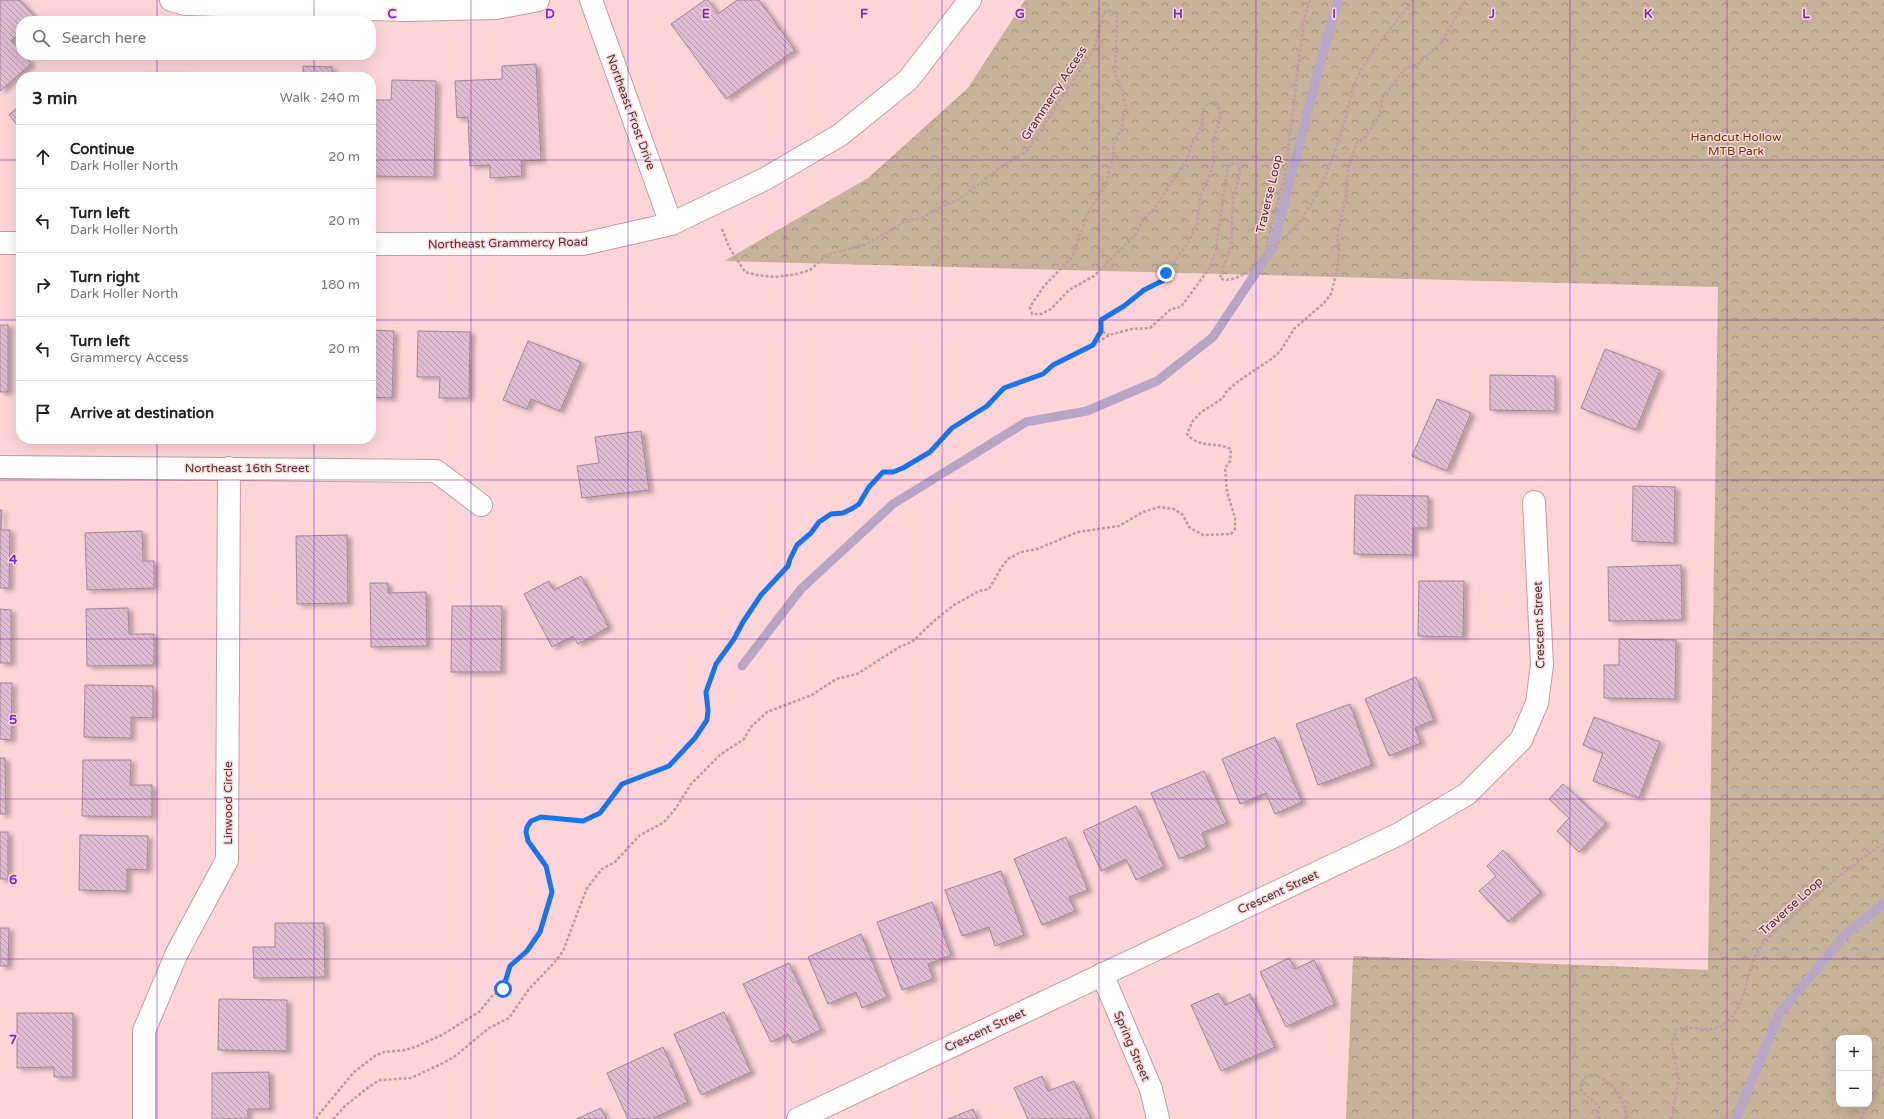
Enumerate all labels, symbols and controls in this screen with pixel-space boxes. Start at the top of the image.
text: C [387,6,397,22]
text: D [545,6,555,22]
text: E [702,6,710,22]
text: F [860,6,868,22]
text: G [1015,6,1025,22]
text: H [1173,6,1183,22]
text: I [1332,6,1336,22]
text: J [1488,6,1495,22]
text: K [1644,6,1653,22]
text: L [1802,6,1810,22]
search box [16,16,376,60]
icon: search [30,27,52,49]
text: Search here [62,29,146,47]
street label: Grammercy Access [1018,43,1090,143]
street label: Northeast Frost Drive [604,52,658,172]
text: 3 min [32,88,77,109]
text: Walk · 240 m [280,90,360,106]
park label: Handcut Hollow MTB Park [1691,130,1782,158]
text: Continue [70,140,134,158]
icon: ahead [32,146,54,168]
text: 20 m [328,149,360,165]
street label: Traverse Loop [1253,153,1285,235]
text: Dark Holler North [70,158,178,174]
text: Turn left [70,204,130,222]
icon: left [32,210,54,232]
text: 20 m [328,213,360,229]
text: Dark Holler North [70,222,178,238]
street label: Northeast Grammercy Road [428,235,588,251]
route end [1157,264,1175,282]
text: Turn right [70,268,140,286]
icon: right [32,274,54,296]
text: 180 m [320,277,360,293]
text: Dark Holler North [70,286,178,302]
text: Turn left [70,332,130,350]
icon: left [32,338,54,360]
text: 20 m [328,341,360,357]
text: Grammercy Access [70,350,189,366]
icon: arrive [32,402,54,424]
text: Arrive at destination [70,404,214,422]
street label: Northeast 16th Street [185,461,310,475]
text: 4 [9,552,18,568]
street label: Crescent Street [1530,581,1548,669]
text: 5 [9,712,17,728]
street label: Linwood Circle [221,761,235,845]
street label: Crescent Street [1235,867,1321,917]
text: 6 [9,872,17,888]
street label: Traverse Loop [1757,874,1825,938]
route start [494,980,512,998]
street label: Crescent Street [942,1005,1028,1055]
street label: Spring Street [1111,1009,1153,1084]
text: 7 [9,1032,17,1048]
map controls [1836,1035,1872,1107]
button: + [1836,1035,1872,1071]
button: − [1836,1071,1872,1107]

